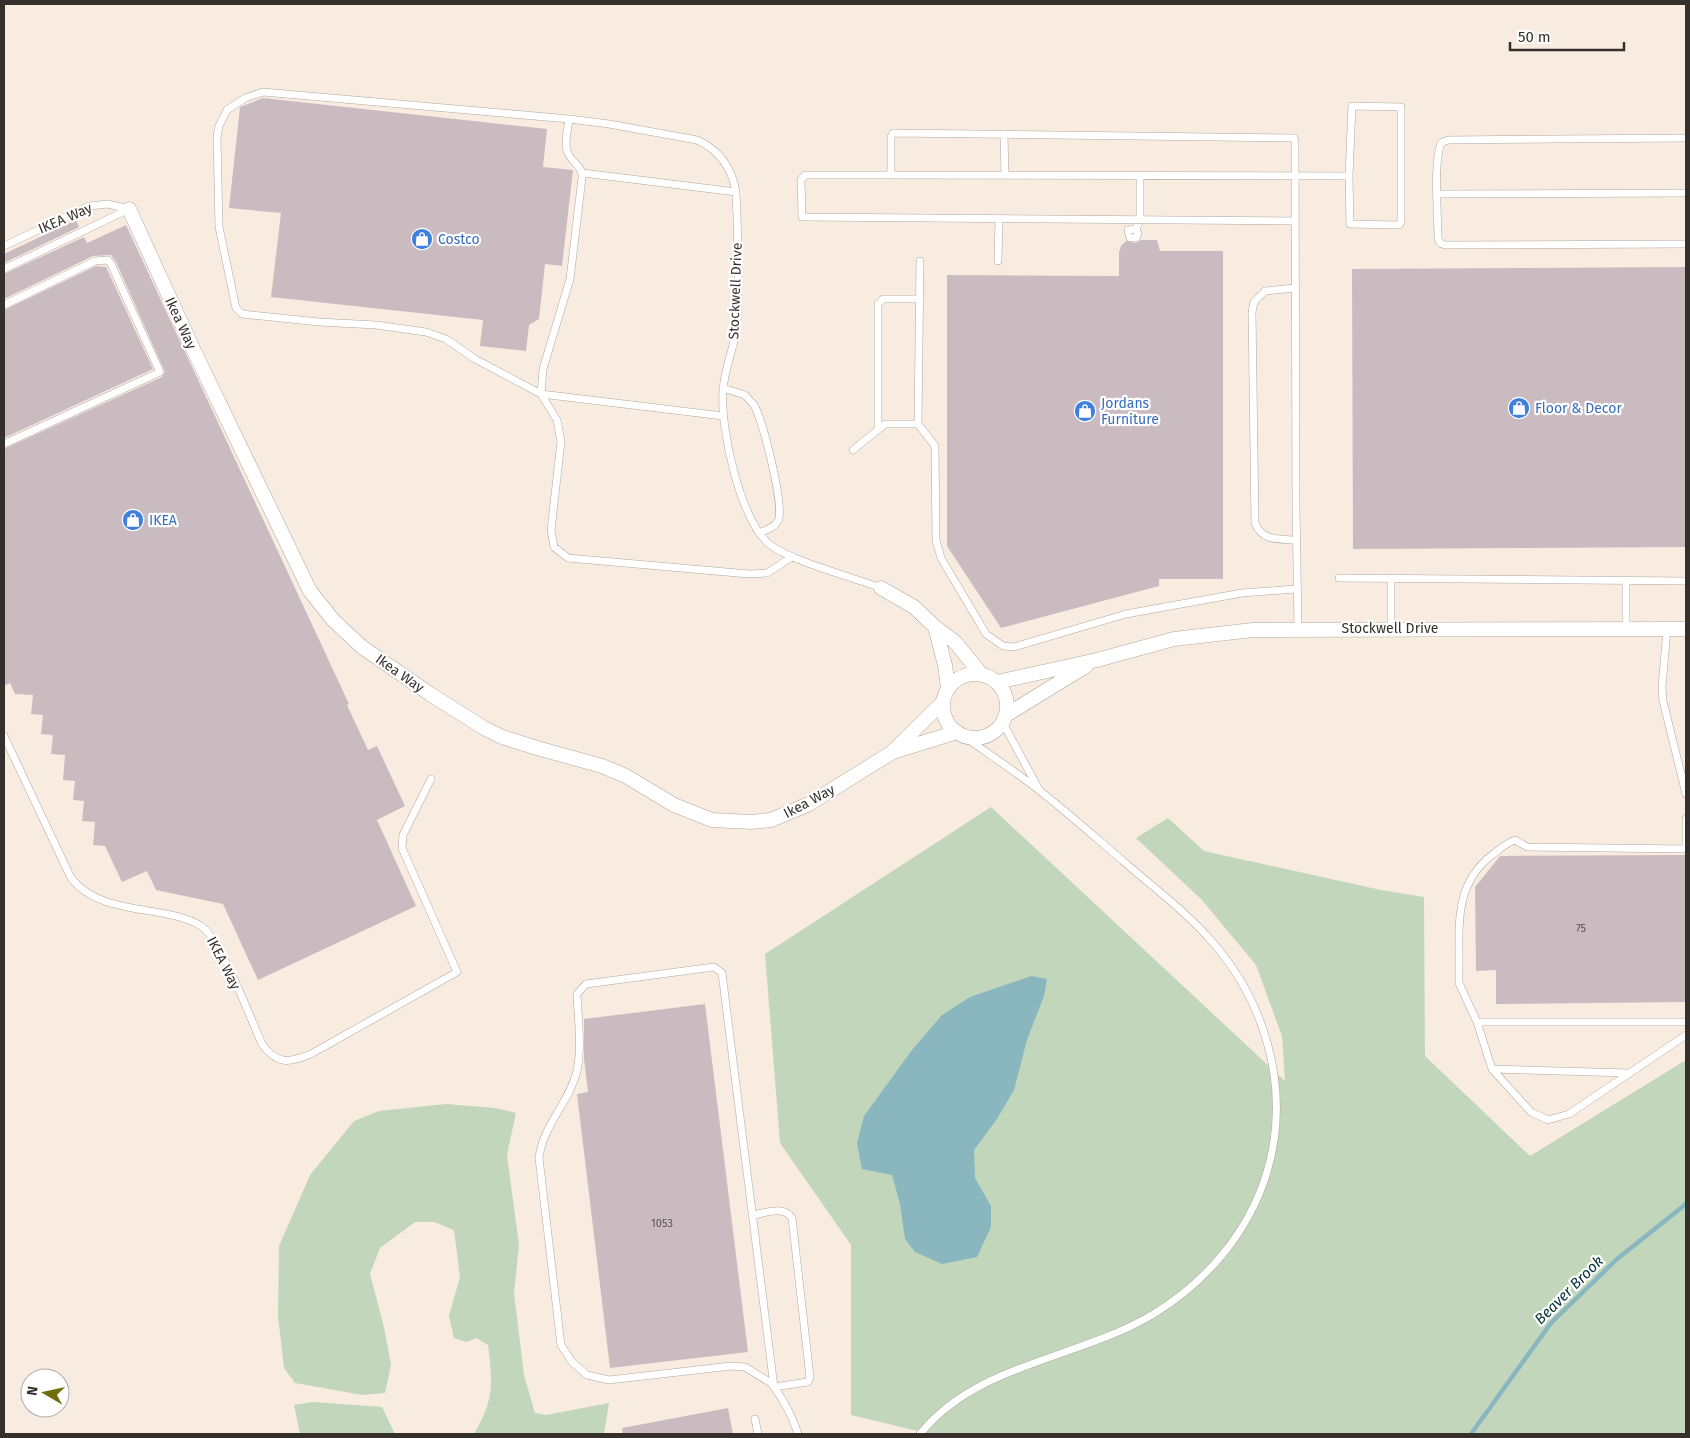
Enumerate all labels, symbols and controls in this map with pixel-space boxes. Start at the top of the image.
scale bar [1510,20,1624,52]
text: 50 m [1518,28,1551,46]
street label: IKEA Way [36,199,95,237]
shop icon: Costco [410,227,434,251]
place label: Costco [438,231,480,248]
street label: Stockwell Drive [725,242,746,340]
street label: Ikea Way [161,294,200,352]
place label: Jordans Furniture [1101,395,1159,428]
shop icon: Floor & Decor [1507,396,1531,420]
shop icon: Jordans Furniture [1073,399,1097,423]
place label: Floor & Decor [1535,400,1622,417]
shop icon: IKEA [121,508,145,532]
place label: IKEA [149,512,177,529]
street label: Stockwell Drive [1342,620,1438,637]
street label: Ikea Way [372,651,427,696]
street label: Ikea Way [781,781,838,822]
house number: 75 [1576,922,1587,935]
street label: IKEA Way [203,934,244,993]
house number: 1053 [651,1217,673,1230]
water label: Beaver Brook [1531,1252,1607,1328]
north arrow [20,1368,70,1418]
text: N [24,1385,42,1397]

